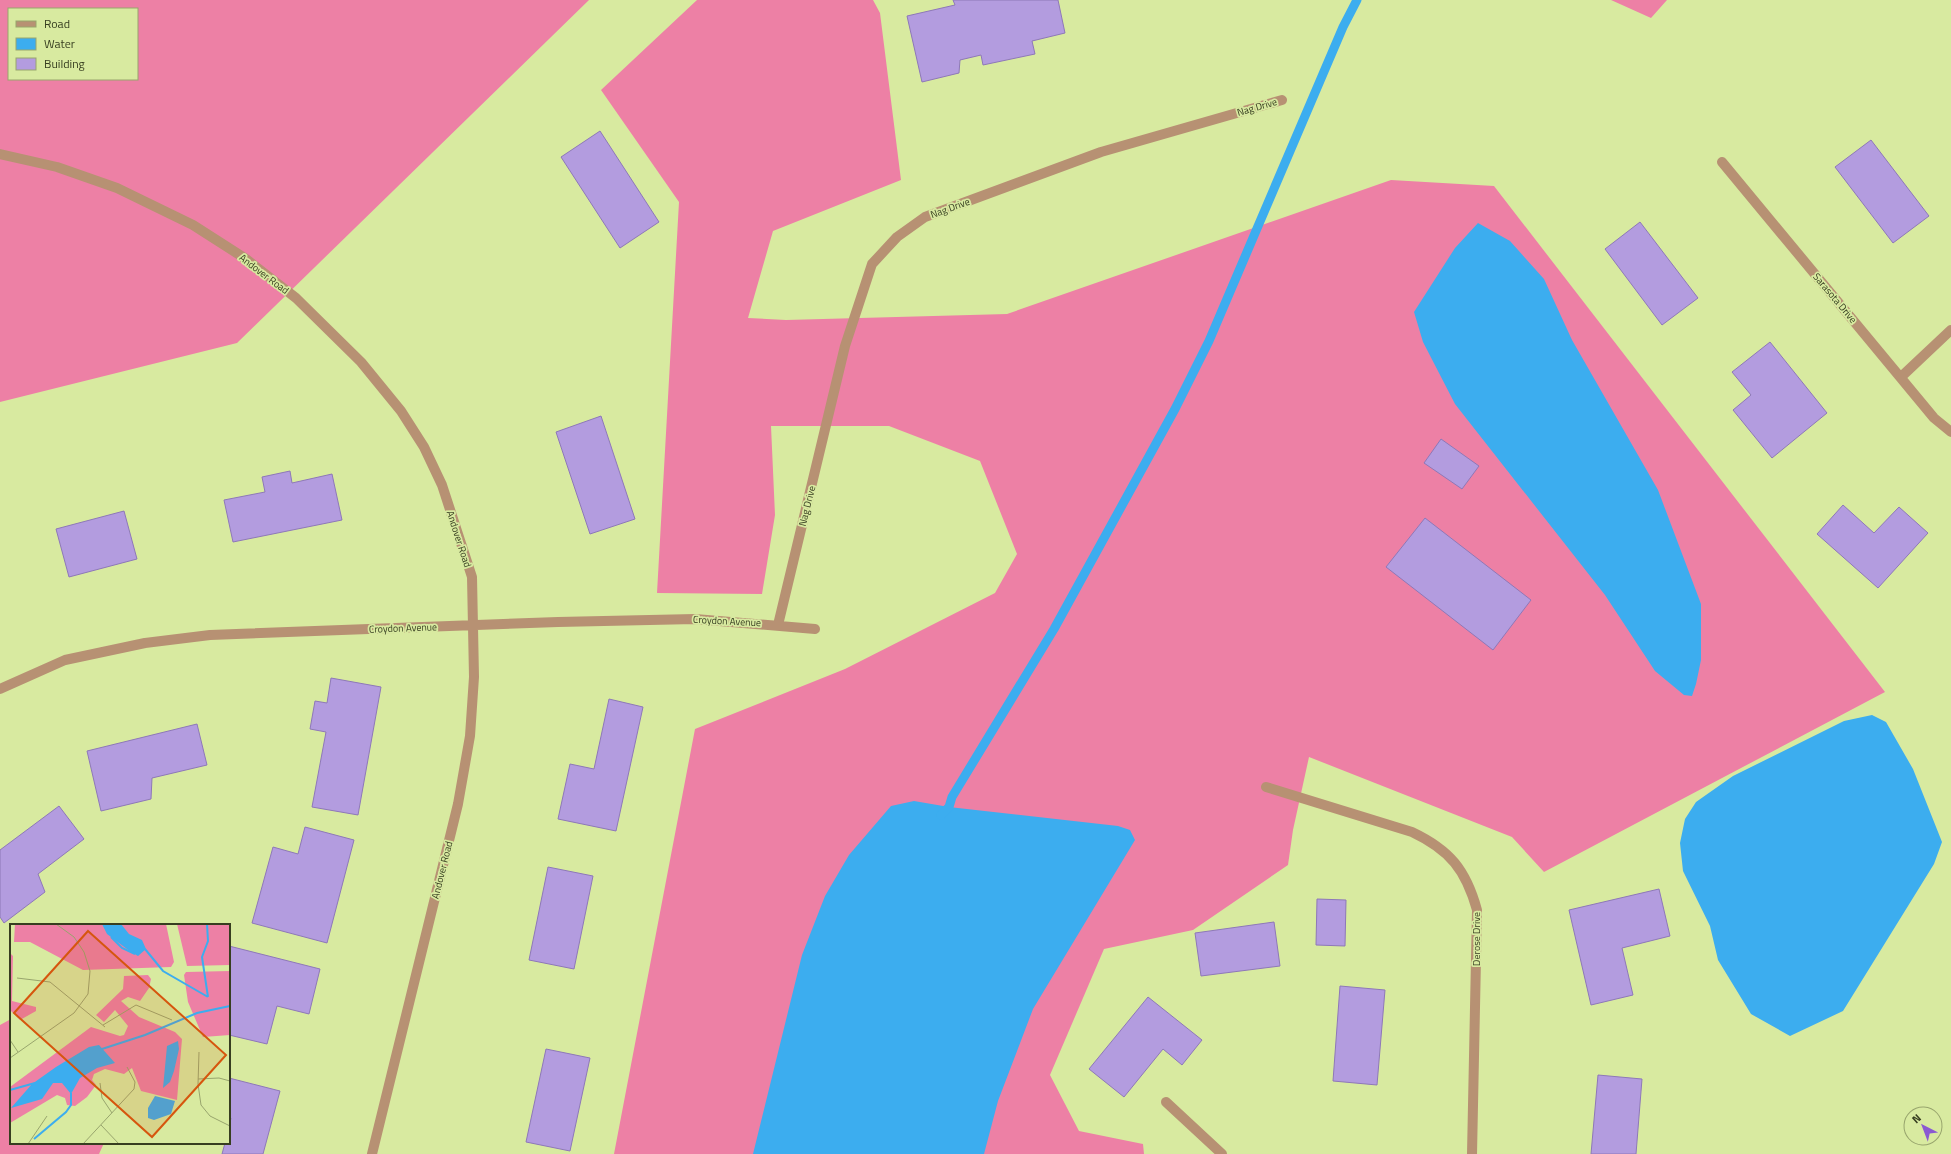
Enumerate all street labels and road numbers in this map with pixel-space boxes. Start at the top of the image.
street label: Nag Drive [1235,94,1279,120]
street label: Nag Drive [928,194,972,222]
street label: Andover Road [236,250,292,298]
street label: Sarasota Drive [1810,270,1860,326]
street label: Nag Drive [795,484,819,528]
street label: Andover Road [443,509,475,569]
street label: Croydon Avenue [693,612,761,630]
street label: Croydon Avenue [369,619,437,637]
street label: Andover Road [428,840,456,900]
street label: Derose Drive [1469,912,1484,966]

